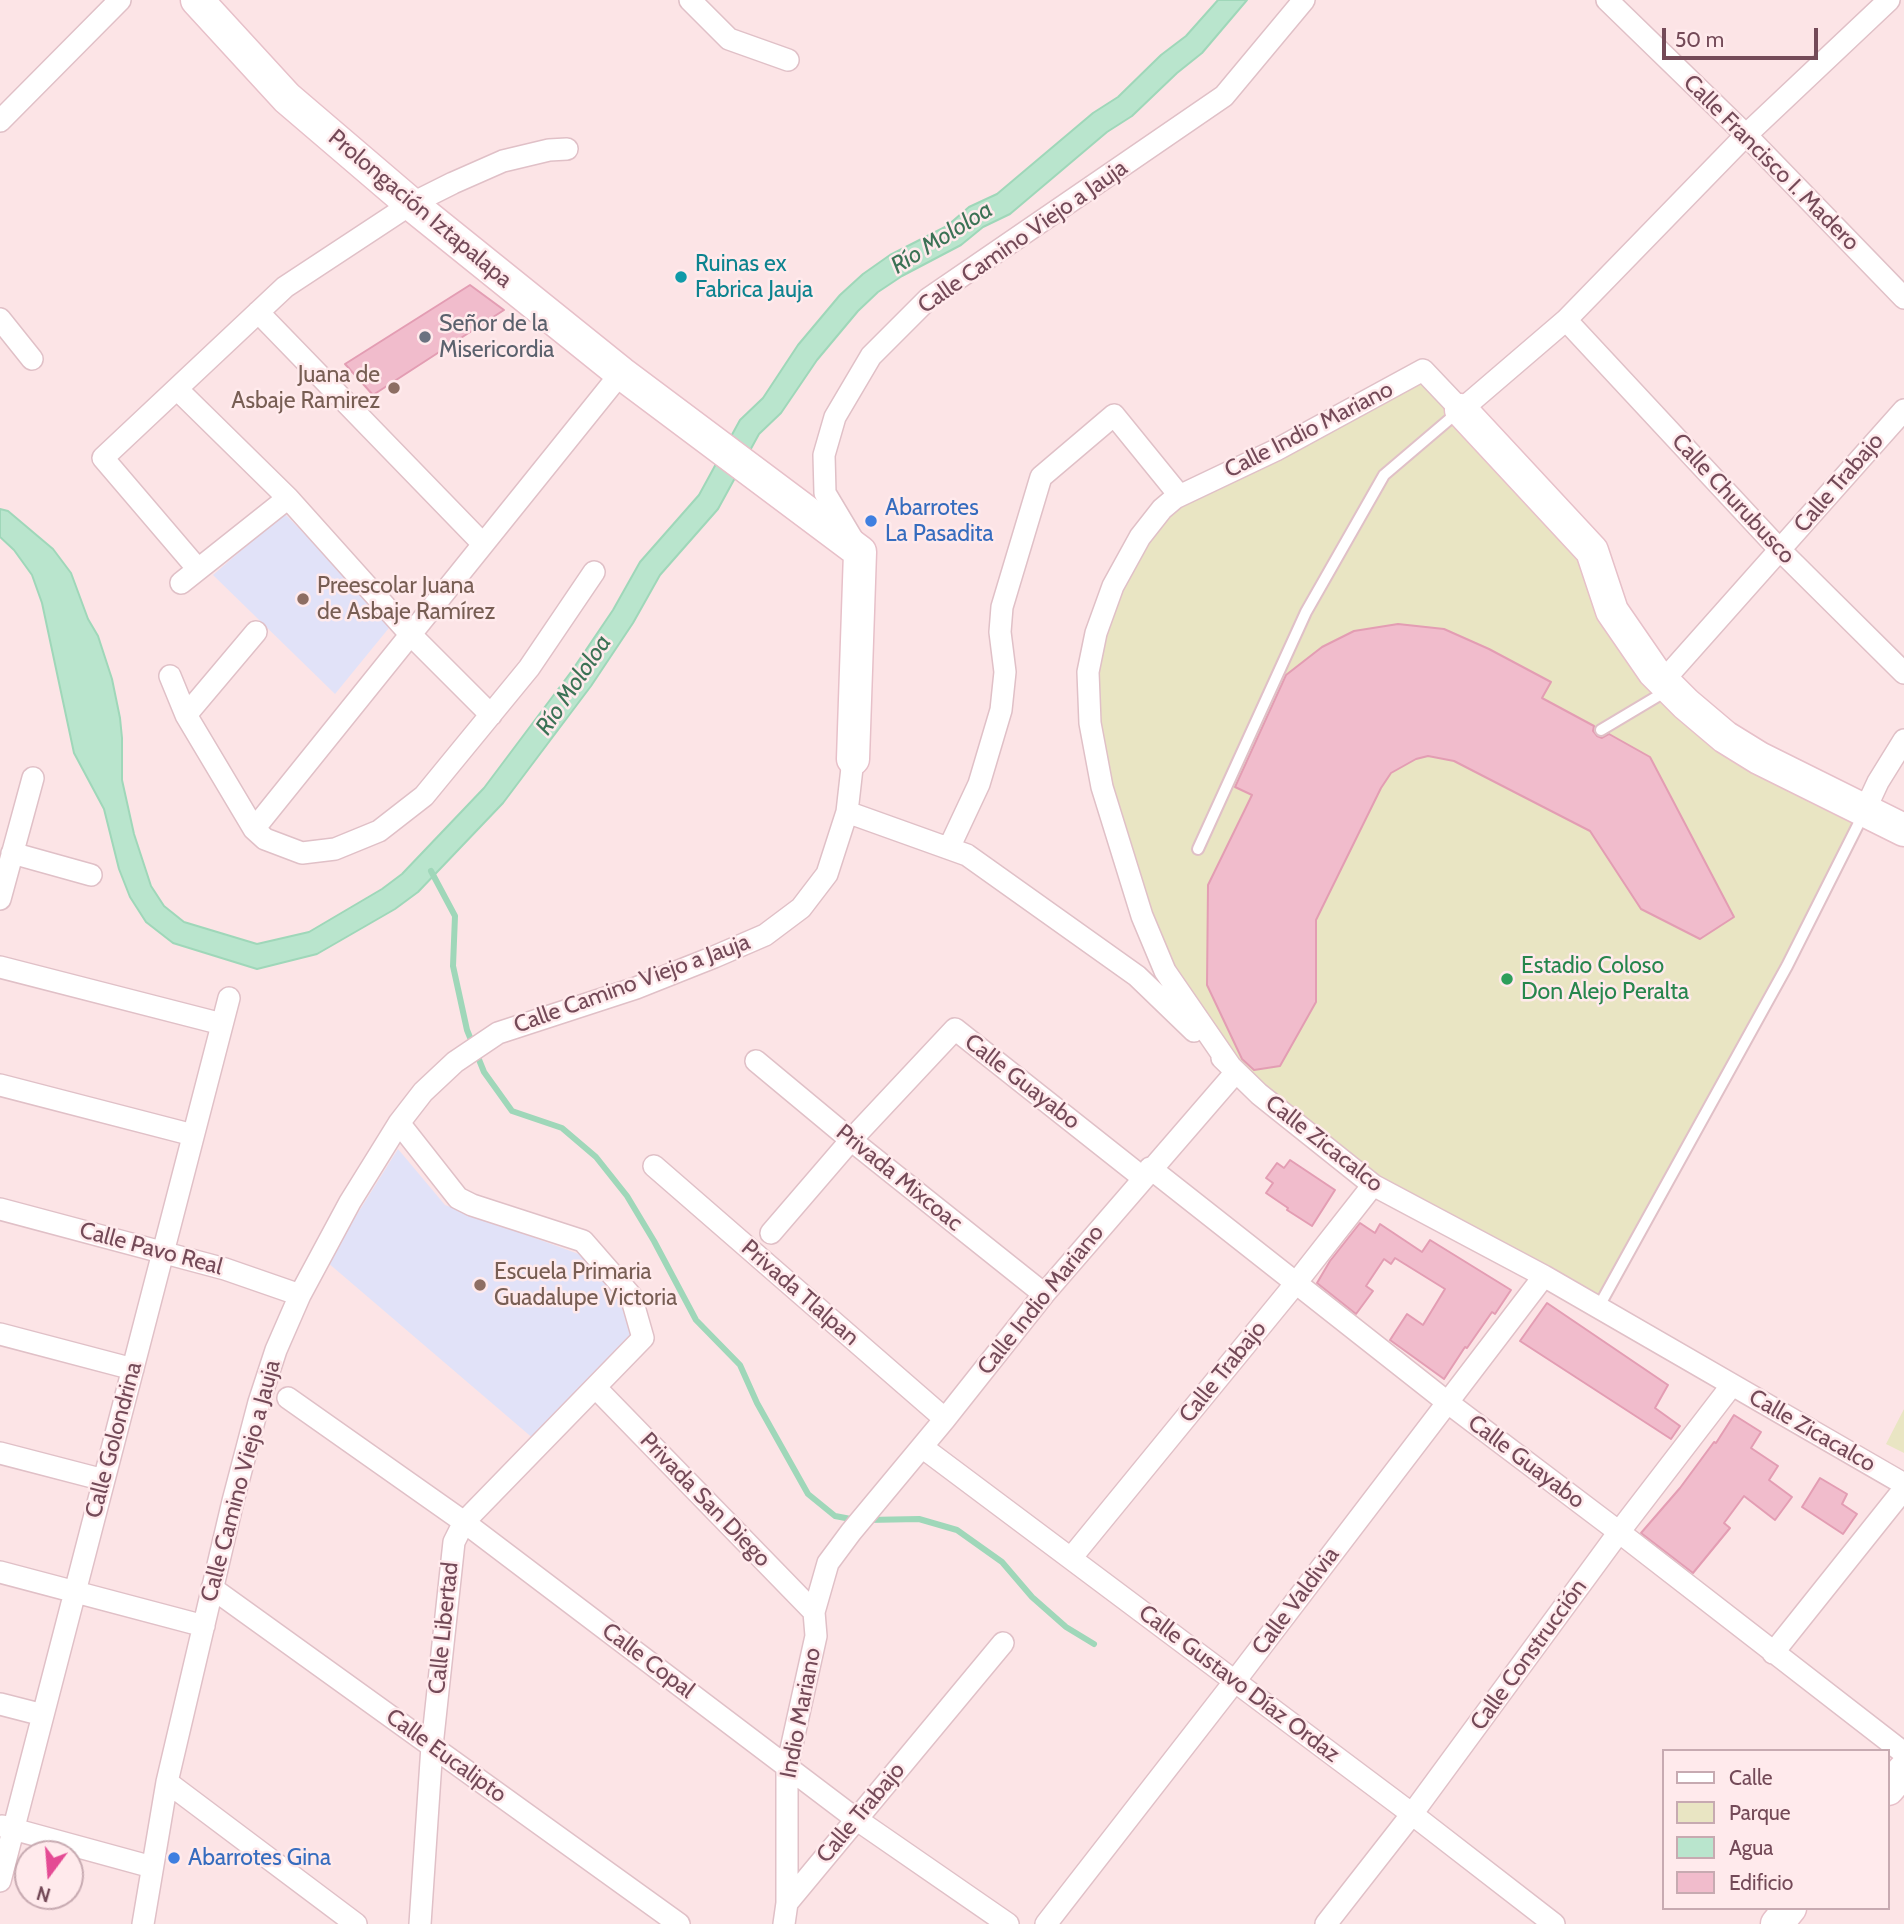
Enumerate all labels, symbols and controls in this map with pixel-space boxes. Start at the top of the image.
scale bar [1666,14,1822,58]
text: 50 m [1675,27,1724,52]
street label: Calle Francisco I. Madero [1677,69,1865,257]
street label: Prolongación Iztapalapa [323,124,517,294]
street label: Calle Camino Viejo a Jauja [913,154,1133,320]
water label: Río Mololoa [886,195,998,281]
place label: Ruinas ex Fabrica Jauja [695,250,813,304]
marker: Ruinas ex Fabrica Jauja [673,269,689,285]
place label: Señor de la Misericordia [439,310,554,364]
marker: Señor de la Misericordia [417,329,433,345]
place label: Juana de Asbaje Ramirez [231,361,380,415]
street label: Calle Indio Mariano [1220,376,1398,484]
marker: Juana de Asbaje Ramirez [386,380,402,396]
street label: Calle Churubusco [1666,428,1800,570]
street label: Calle Trabajo [1788,428,1890,538]
place label: Abarrotes La Pasadita [885,494,994,548]
marker: Abarrotes La Pasadita [863,513,879,529]
place label: Preescolar Juana de Asbaje Ramírez [317,572,495,626]
marker: Preescolar Juana de Asbaje Ramírez [295,591,311,607]
water label: Río Mololoa [530,630,618,740]
street label: Calle Camino Viejo a Jauja [510,928,754,1040]
place label: Estadio Coloso Don Alejo Peralta [1521,952,1689,1006]
marker: Estadio Coloso Don Alejo Peralta [1499,971,1515,987]
street label: Calle Guayabo [959,1028,1085,1136]
street label: Calle Zicacalco [1260,1090,1388,1198]
street label: Privada Mixcoac [830,1119,968,1237]
street label: Calle Pavo Real [76,1217,226,1281]
street label: Calle Indio Mariano [972,1219,1110,1381]
street label: Privada Tlalpan [735,1234,865,1352]
place label: Escuela Primaria Guadalupe Victoria [494,1258,677,1312]
marker: Escuela Primaria Guadalupe Victoria [472,1277,488,1293]
street label: Calle Trabajo [1174,1316,1272,1428]
street label: Calle Camino Viejo a Jauja [195,1357,287,1605]
street label: Calle Golondrina [80,1359,148,1521]
street label: Calle Zicacalco [1744,1384,1880,1478]
street label: Calle Guayabo [1462,1409,1590,1515]
street label: Privada San Diego [634,1427,776,1573]
street label: Calle Valdivia [1247,1542,1345,1660]
street label: Calle Libertad [423,1561,465,1695]
street label: Calle Construcción [1465,1574,1593,1736]
street label: Calle Gustavo Díaz Ordaz [1133,1599,1345,1769]
street label: Calle Copal [596,1617,700,1705]
street label: Indio Mariano [775,1645,827,1781]
street label: Calle Eucalipto [380,1703,512,1809]
legend [1662,1749,1890,1910]
street label: Calle Trabajo [811,1757,911,1869]
text: Calle [1729,1765,1773,1790]
text: Parque [1729,1800,1791,1825]
text: Agua [1729,1835,1773,1860]
north arrow [14,1840,84,1910]
place label: Abarrotes Gina [188,1844,331,1872]
marker: Abarrotes Gina [166,1850,182,1866]
text: Edificio [1729,1870,1793,1895]
text: N [34,1881,53,1907]

